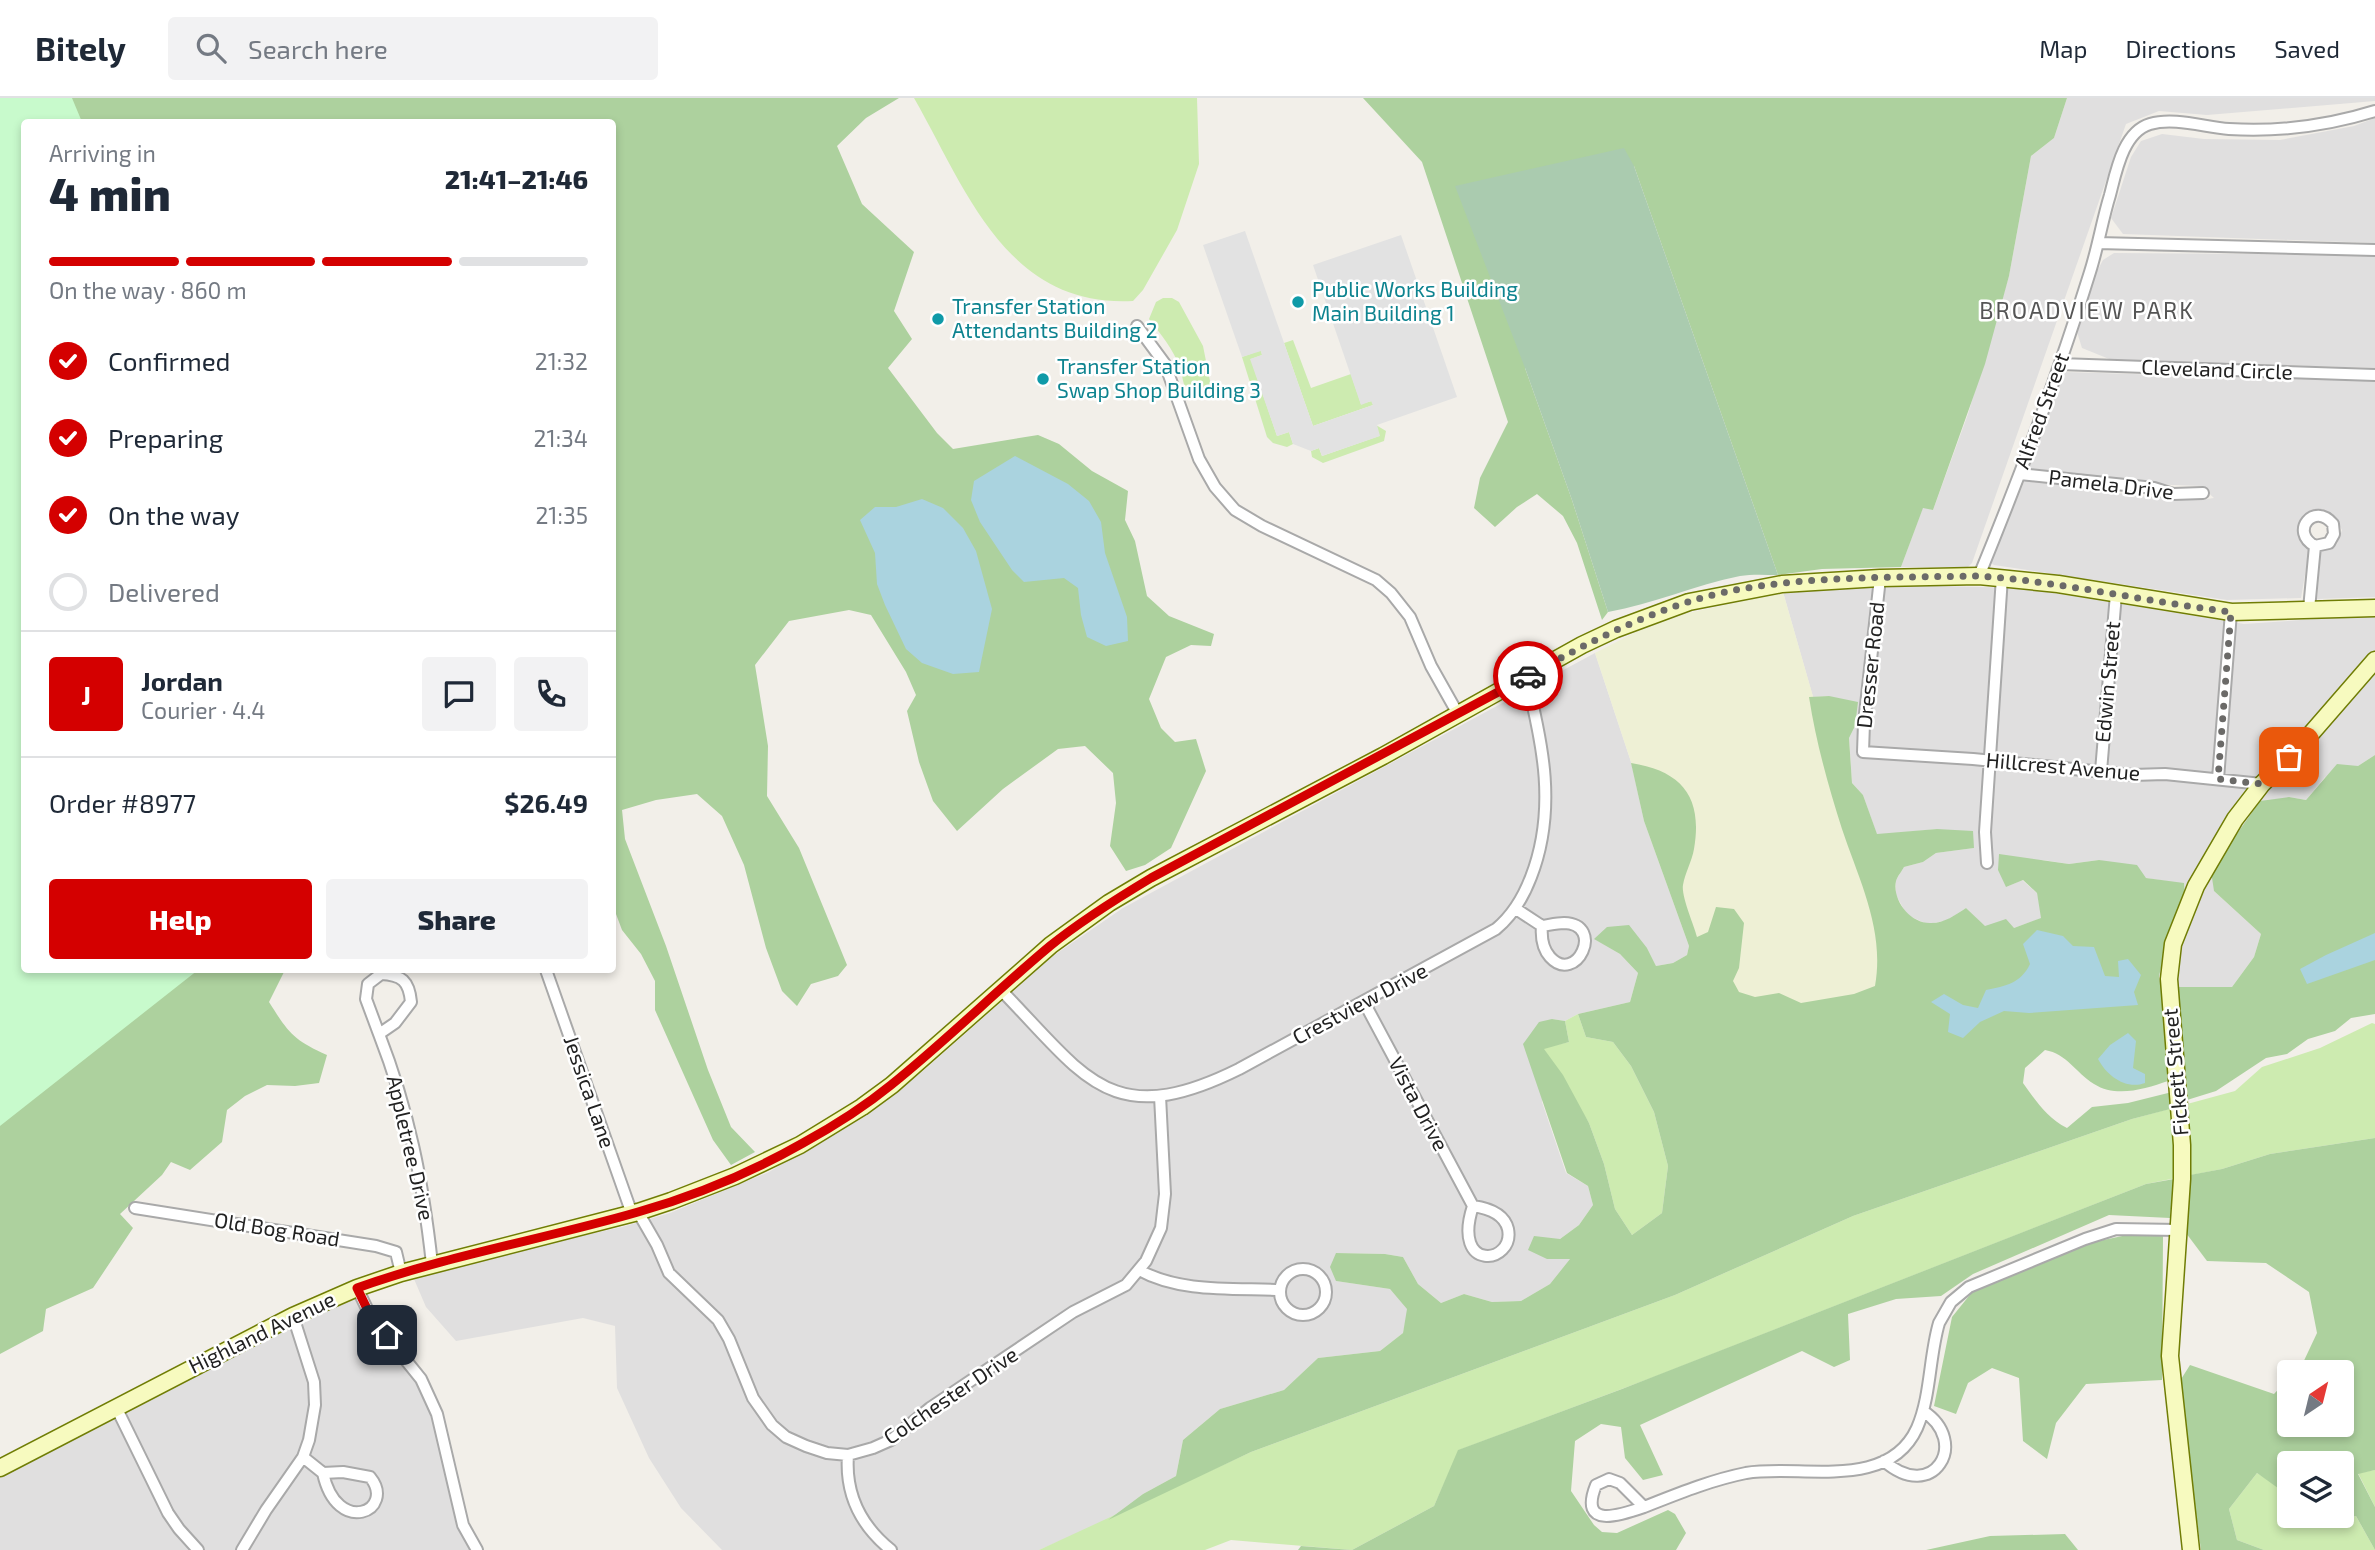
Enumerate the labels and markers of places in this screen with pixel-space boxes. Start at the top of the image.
place label: Public Works Building Main Building 1 [1312,276,1518,325]
place label: Transfer Station Attendants Building 2 [952,293,1158,342]
marker: Public Works Building Main Building 1 [1290,294,1306,310]
marker: Transfer Station Attendants Building 2 [930,311,946,327]
place label: Transfer Station Swap Shop Building 3 [1057,353,1261,402]
marker: Transfer Station Swap Shop Building 3 [1035,371,1051,387]
pin [2259,727,2319,787]
pin [357,1305,417,1365]

